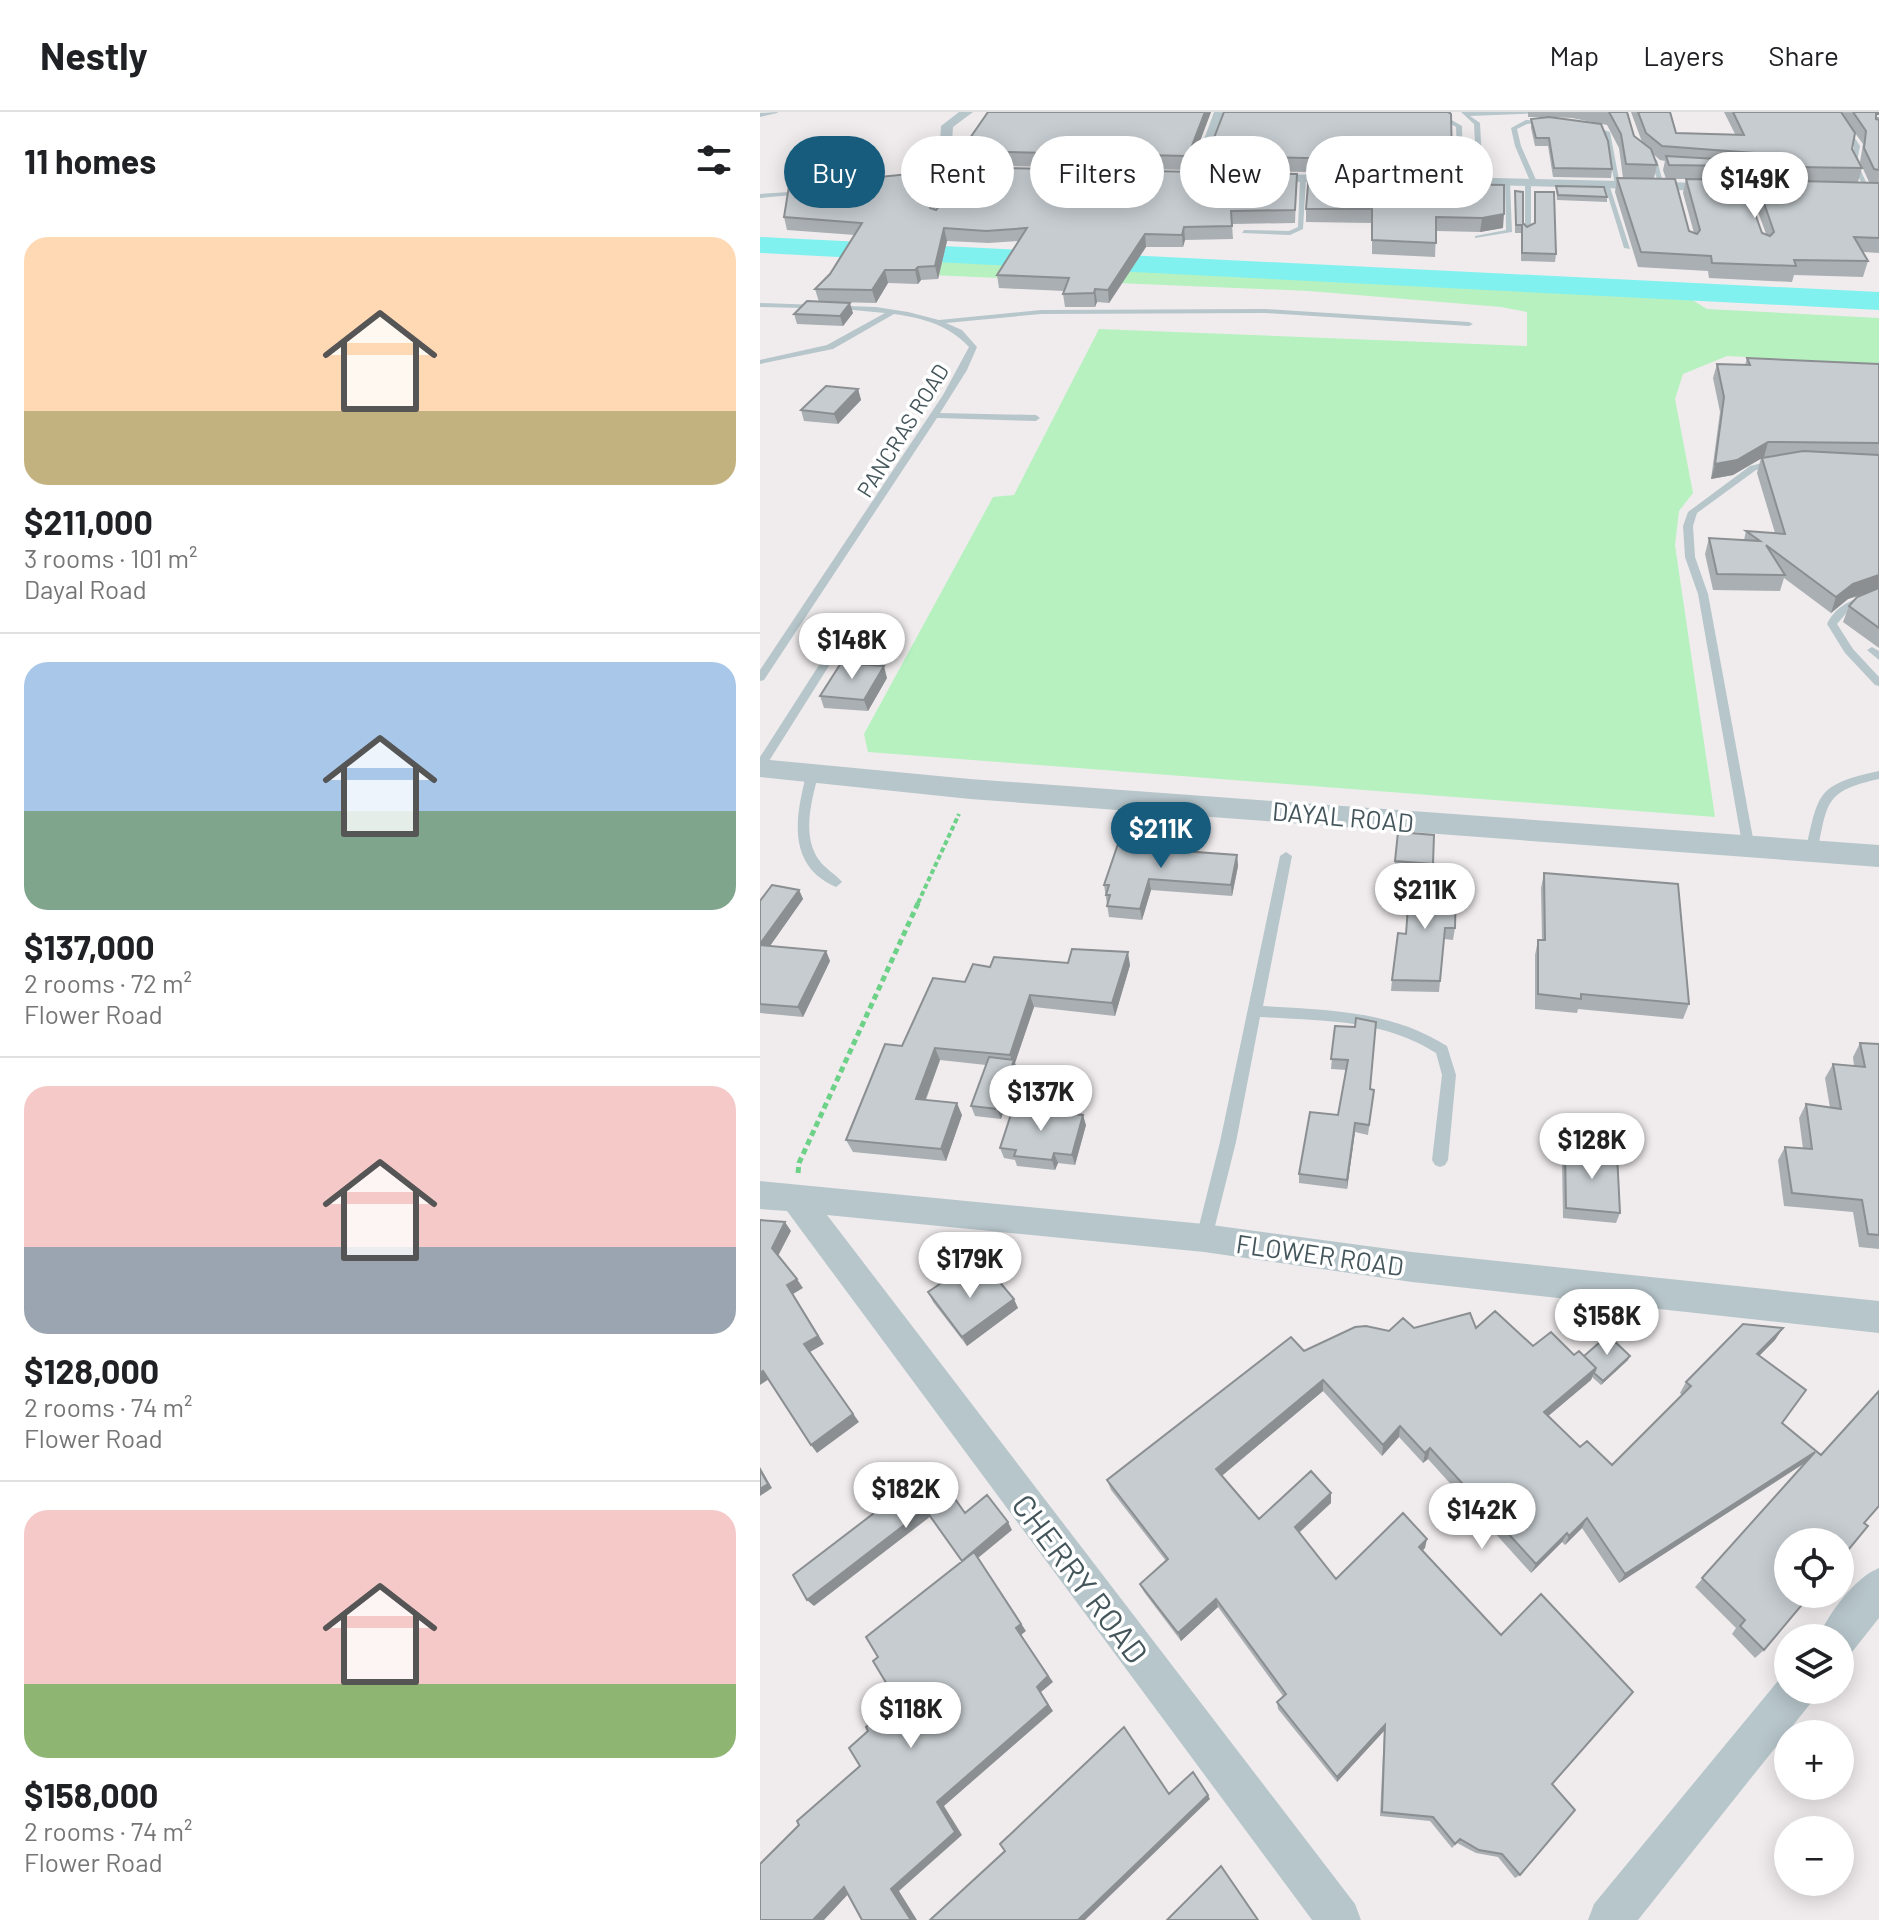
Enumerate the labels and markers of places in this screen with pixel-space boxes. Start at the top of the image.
pin: $149K [1699,152,1811,220]
pin: $148K [796,613,908,681]
pin: $211K [1105,802,1217,870]
pin: $211K [1369,863,1481,931]
pin: $137K [985,1065,1097,1133]
pin: $128K [1536,1113,1648,1181]
pin: $179K [914,1232,1026,1300]
pin: $158K [1551,1289,1663,1357]
pin: $182K [850,1462,962,1530]
pin: $142K [1426,1483,1538,1551]
pin: $118K [855,1682,967,1750]

